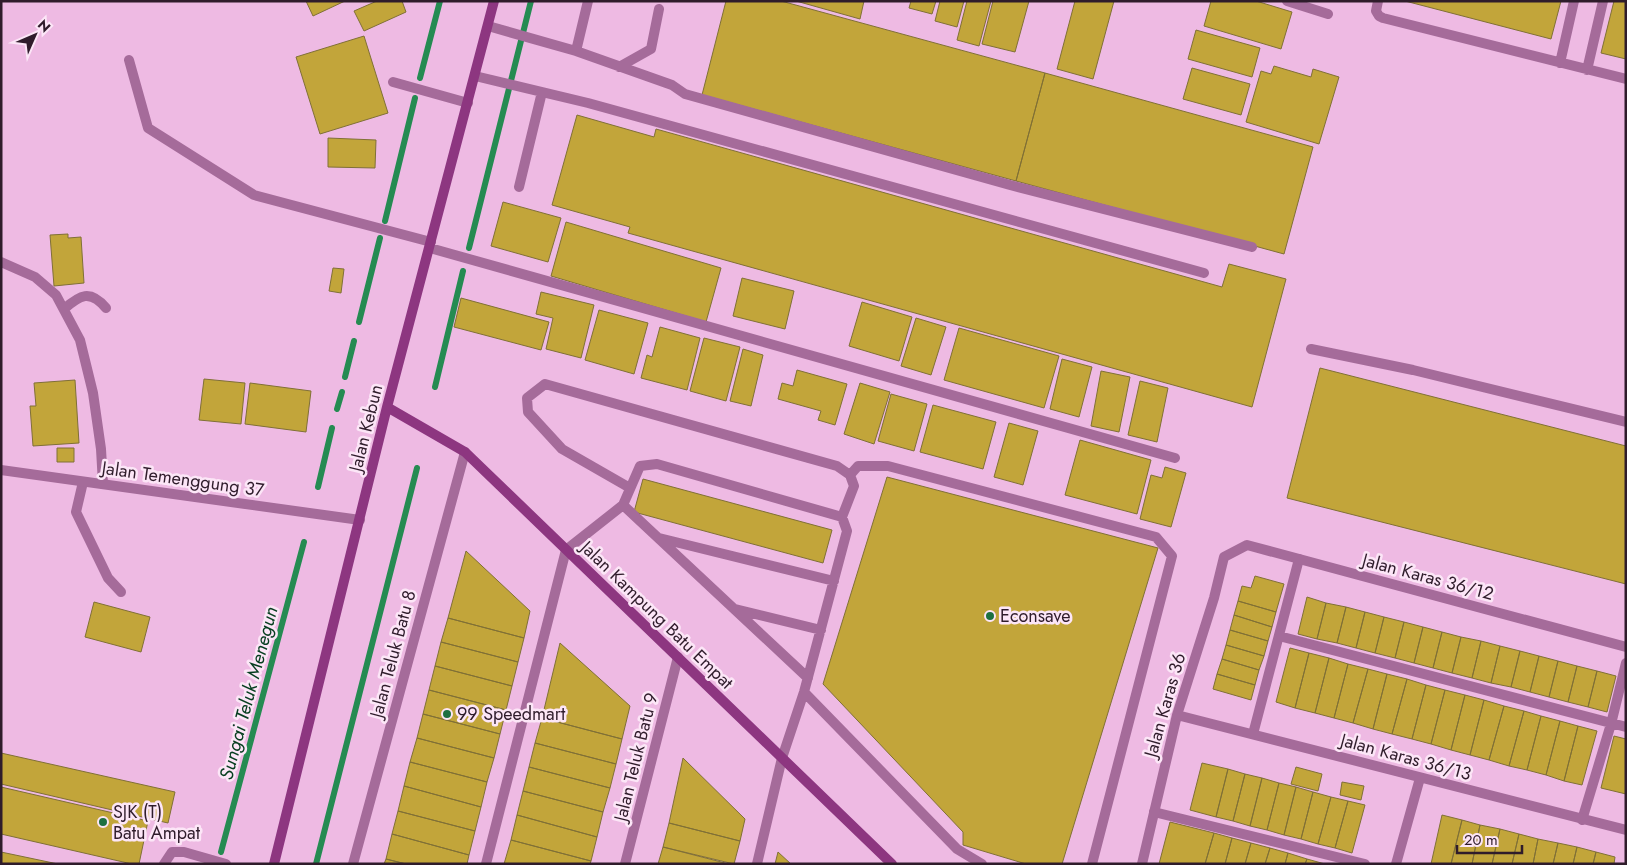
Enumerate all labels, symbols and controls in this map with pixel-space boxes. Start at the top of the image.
north arrow [10,10,60,60]
text: N [33,15,55,37]
street label: Jalan Kebun [342,382,389,476]
street label: Jalan Temenggung 37 [98,454,266,503]
street label: Jalan Kampung Batu Empat [573,534,740,695]
street label: Jalan Karas 36/12 [1358,546,1496,607]
street label: Jalan Teluk Batu 8 [363,587,423,723]
place label: Econsave [1000,603,1071,629]
water label: Sungai Teluk Menegun [212,604,285,783]
marker: Econsave [984,610,996,622]
street label: Jalan Karas 36 [1137,650,1192,762]
street label: Jalan Teluk Batu 9 [607,690,665,826]
place label: 99 Speedmart [457,701,566,727]
marker: 99 Speedmart [441,708,453,720]
street label: Jalan Karas 36/13 [1336,727,1474,787]
place label: SJK (T) Batu Ampat [113,799,201,846]
marker: SJK (T) Batu Ampat [97,816,109,828]
scale bar [1457,822,1522,854]
text: 20 m [1464,829,1498,851]

